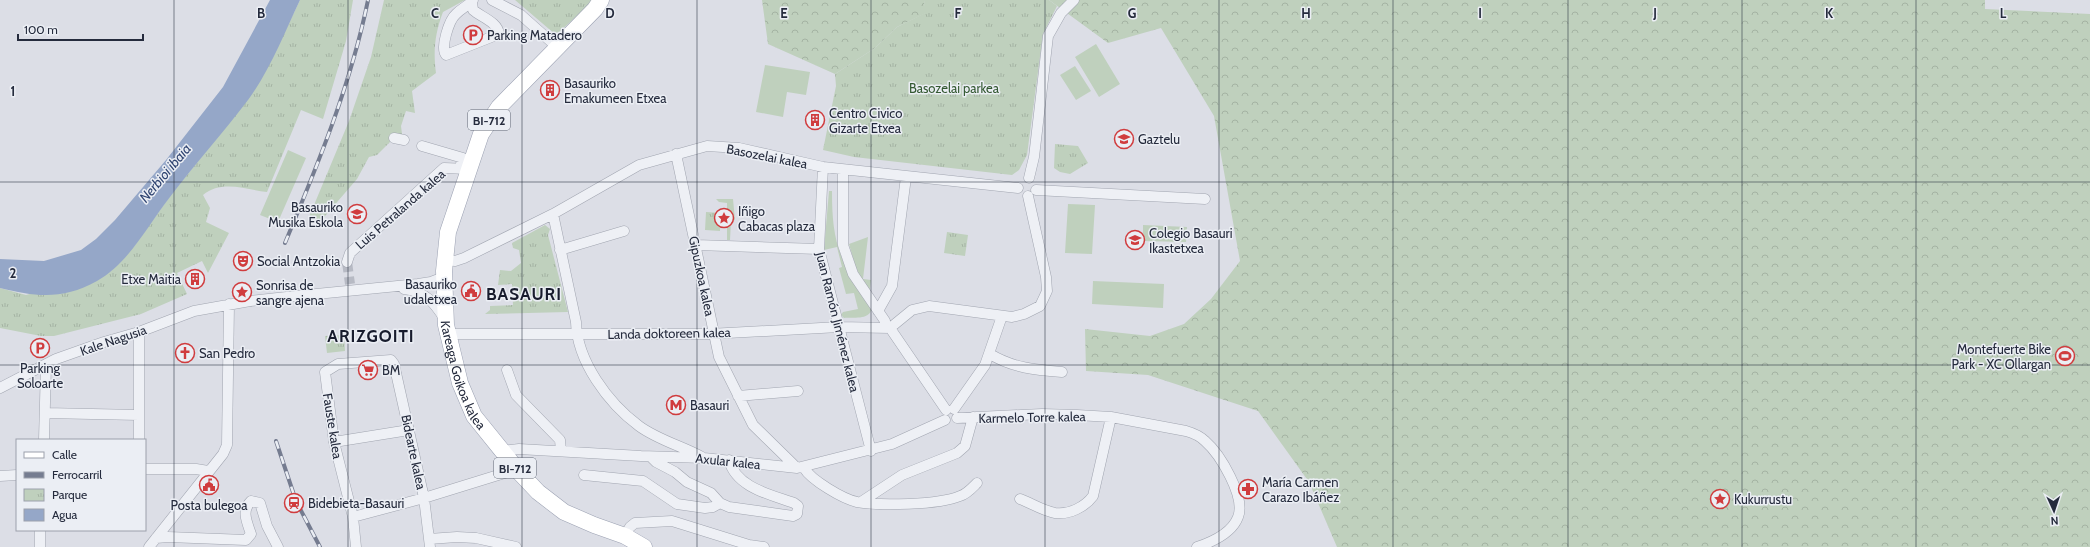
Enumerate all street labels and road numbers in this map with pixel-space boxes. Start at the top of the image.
road number: BI-712 [468,110,510,130]
street label: Basozelai kalea [725,140,809,172]
street label: Luis Petralanda kalea [352,165,449,252]
street label: Gipuzkoa kalea [686,235,718,318]
street label: Juan Ramón Jiménez kalea [813,249,863,395]
street label: Kareaga Goikoa kalea [438,320,490,433]
street label: Kale Nagusia [78,321,149,359]
street label: Landa doktoreen kalea [607,324,732,342]
street label: Fauste kalea [320,392,346,461]
street label: Karmelo Torre kalea [978,408,1087,426]
street label: Bidearte kalea [398,413,430,492]
street label: Axular kalea [695,450,762,472]
road number: BI-712 [494,458,536,478]

